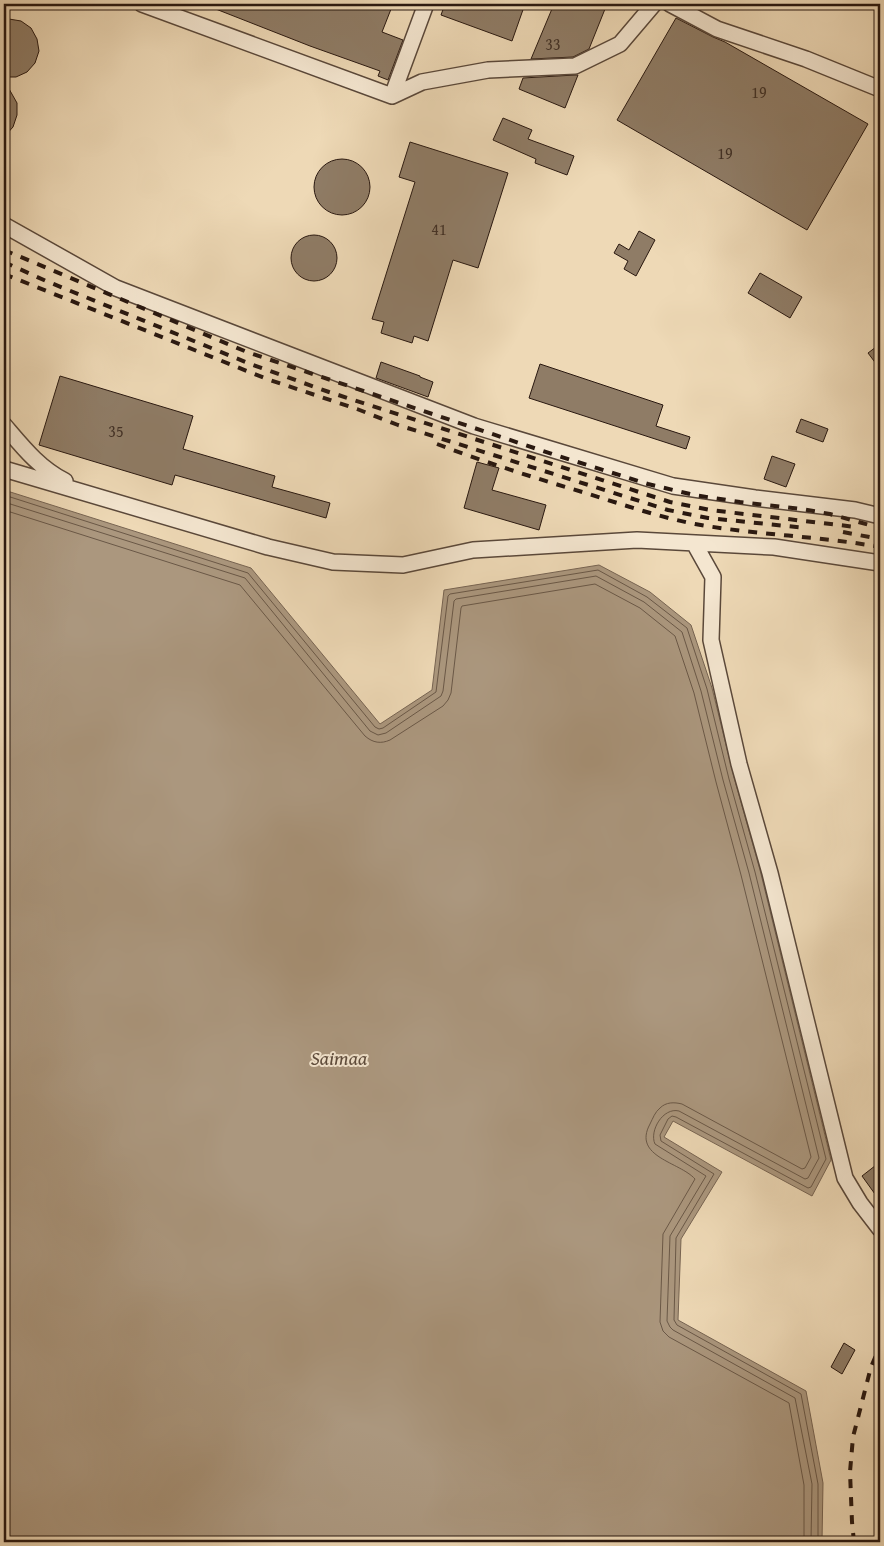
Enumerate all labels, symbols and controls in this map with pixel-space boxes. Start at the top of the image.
house number: 33 [545,32,561,56]
house number: 19 [751,80,767,104]
house number: 19 [717,141,733,165]
house number: 41 [431,217,447,241]
house number: 35 [108,419,124,443]
water label: Saimaa [311,1043,368,1072]

